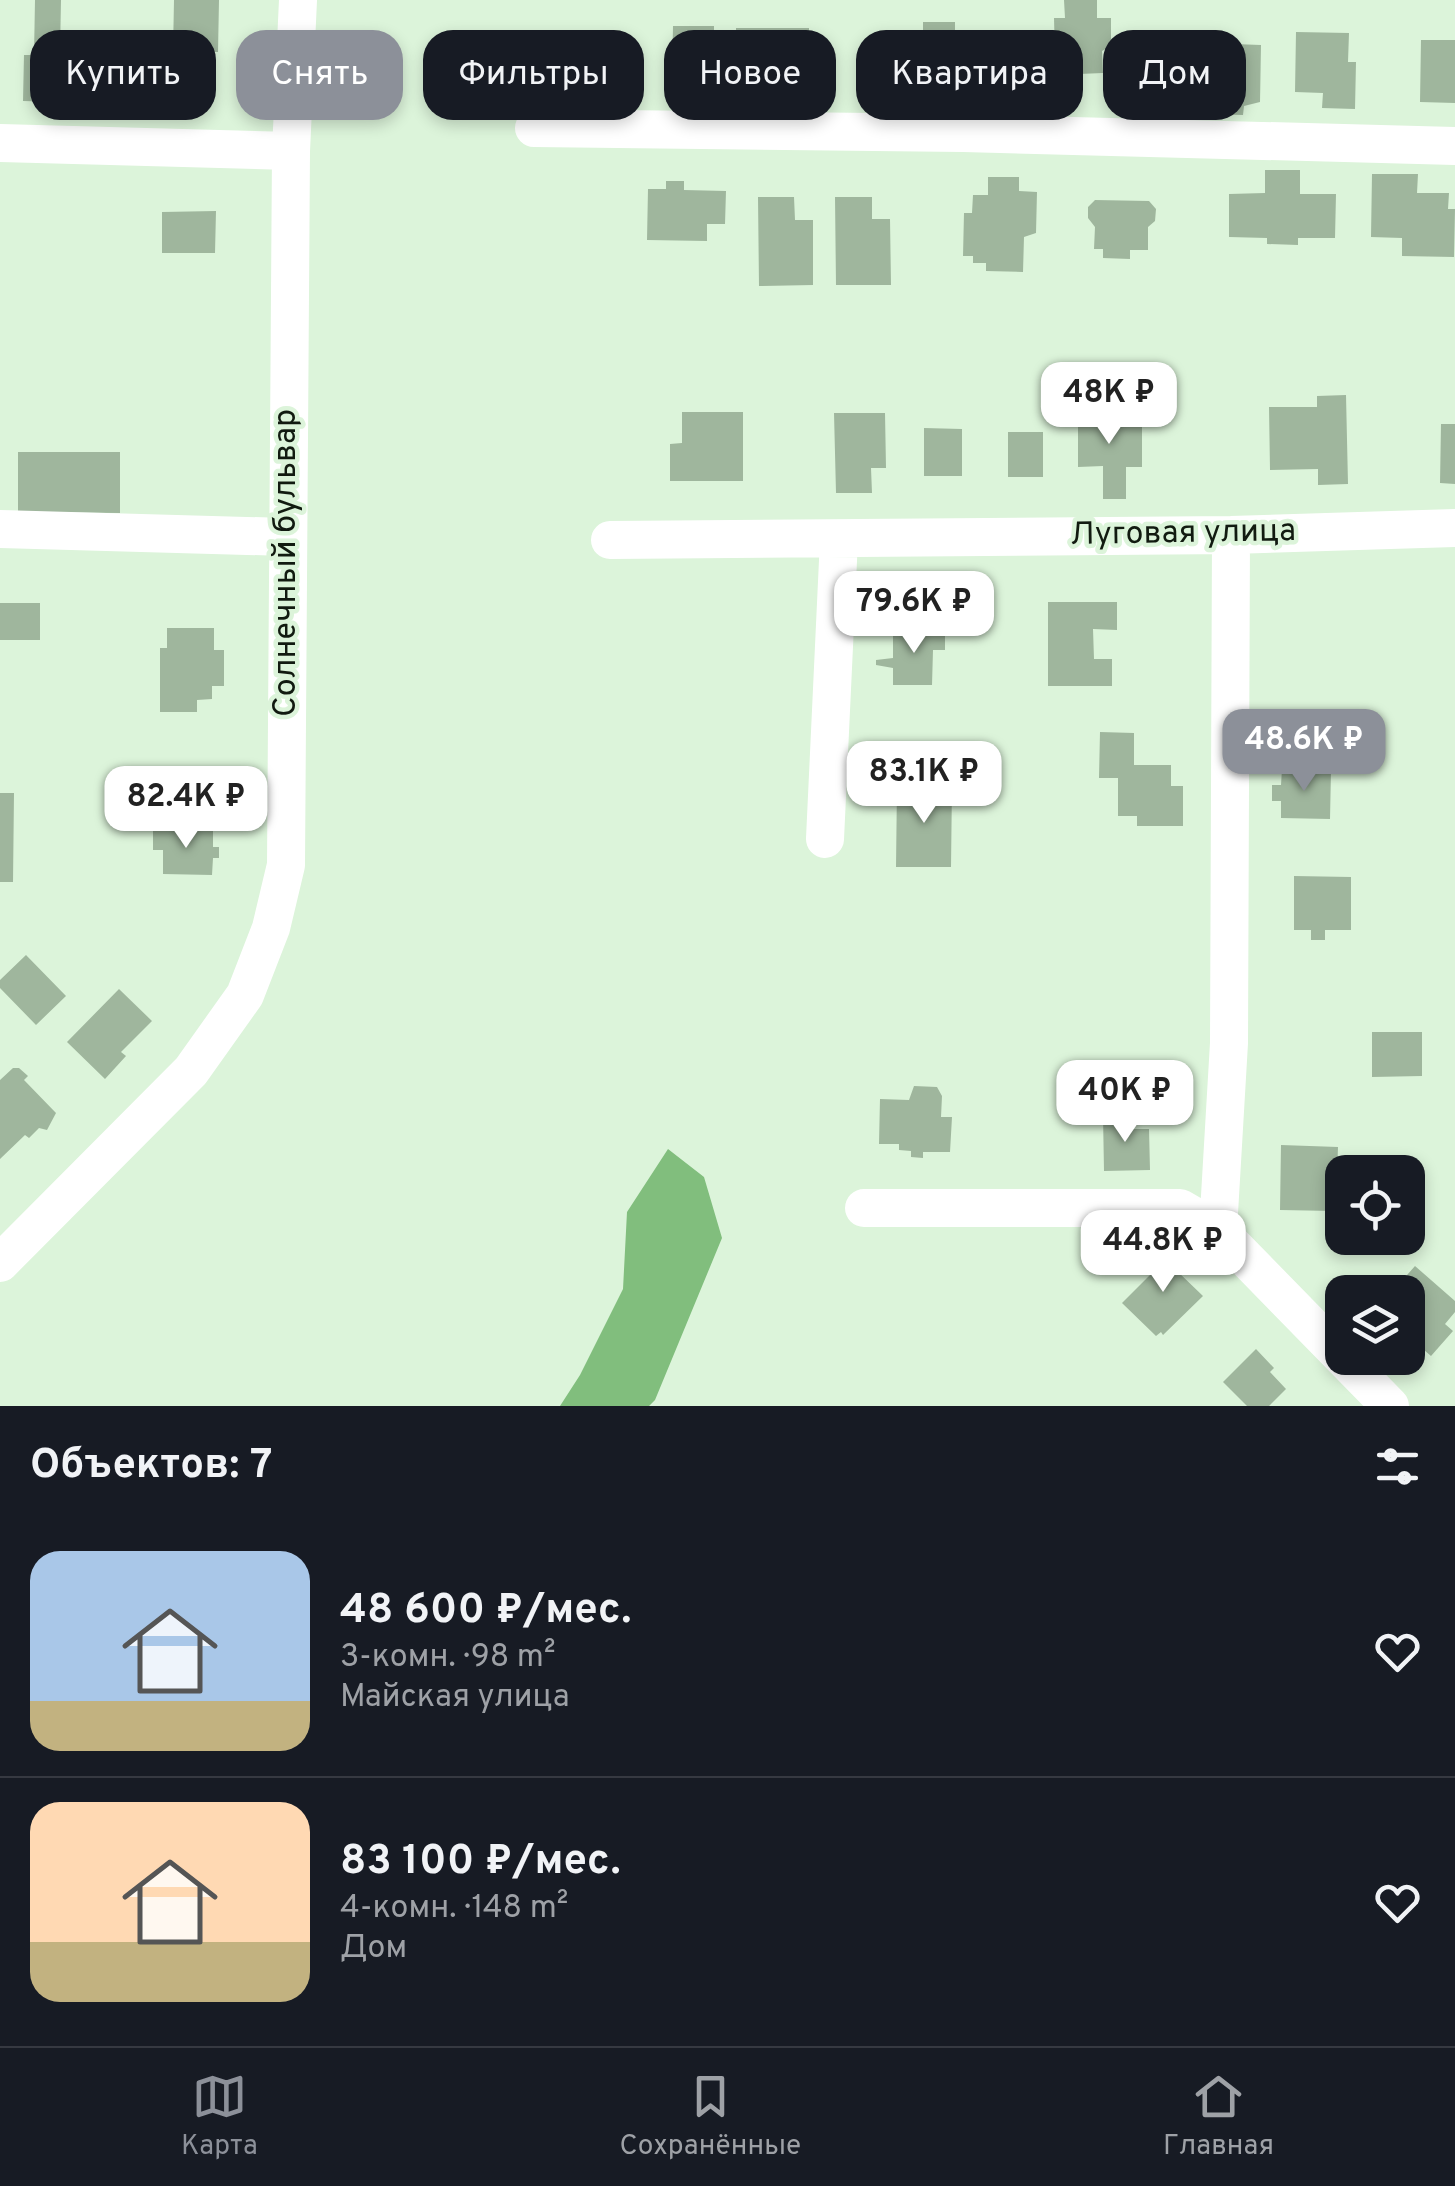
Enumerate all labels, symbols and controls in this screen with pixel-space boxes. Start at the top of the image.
chip: Купить [30,30,216,120]
chip: Снять [236,30,403,120]
chip: Фильтры [423,30,644,120]
chip: Новое [664,30,836,120]
chip: Квартира [856,30,1083,120]
chip: Дом [1103,30,1246,120]
pin: 48K ₽ [1039,362,1179,447]
text: 48K ₽ [1063,374,1155,414]
street label: Солнечный бульвар [267,409,307,717]
street label: Луговая улица [1070,512,1296,556]
pin: 79.6K ₽ [822,571,1006,656]
text: 79.6K ₽ [856,583,972,623]
pin: 48.6K ₽ [1212,709,1396,794]
text: 48.6K ₽ [1244,721,1364,761]
pin: 83.1K ₽ [832,741,1016,826]
text: 83.1K ₽ [869,753,979,793]
pin: 82.4K ₽ [94,766,278,851]
text: 82.4K ₽ [126,778,246,818]
pin: 40K ₽ [1055,1060,1195,1145]
text: 40K ₽ [1078,1072,1172,1112]
map controls [1325,1155,1425,1375]
button: locate [1325,1155,1425,1255]
pin: 44.8K ₽ [1071,1210,1255,1295]
text: 44.8K ₽ [1103,1222,1223,1262]
button: layers [1325,1275,1425,1375]
icon: filters [1370,1439,1425,1494]
text: Объектов: 7 [30,1440,273,1493]
text: 48 600 ₽/мес. [340,1585,632,1638]
icon: home [110,1591,230,1711]
icon: heart [1370,1624,1425,1679]
text: 3-комн. · 98 m² [340,1638,556,1678]
text: Майская улица [340,1678,570,1718]
text: 83 100 ₽/мес. [340,1836,621,1889]
icon: home [110,1842,230,1962]
icon: heart [1370,1875,1425,1930]
text: 4-комн. · 148 m² [340,1889,568,1929]
text: Дом [340,1929,407,1969]
tab: Карта [181,2069,258,2165]
tab: Сохранённые [620,2069,801,2165]
tab: Главная [1163,2069,1274,2165]

